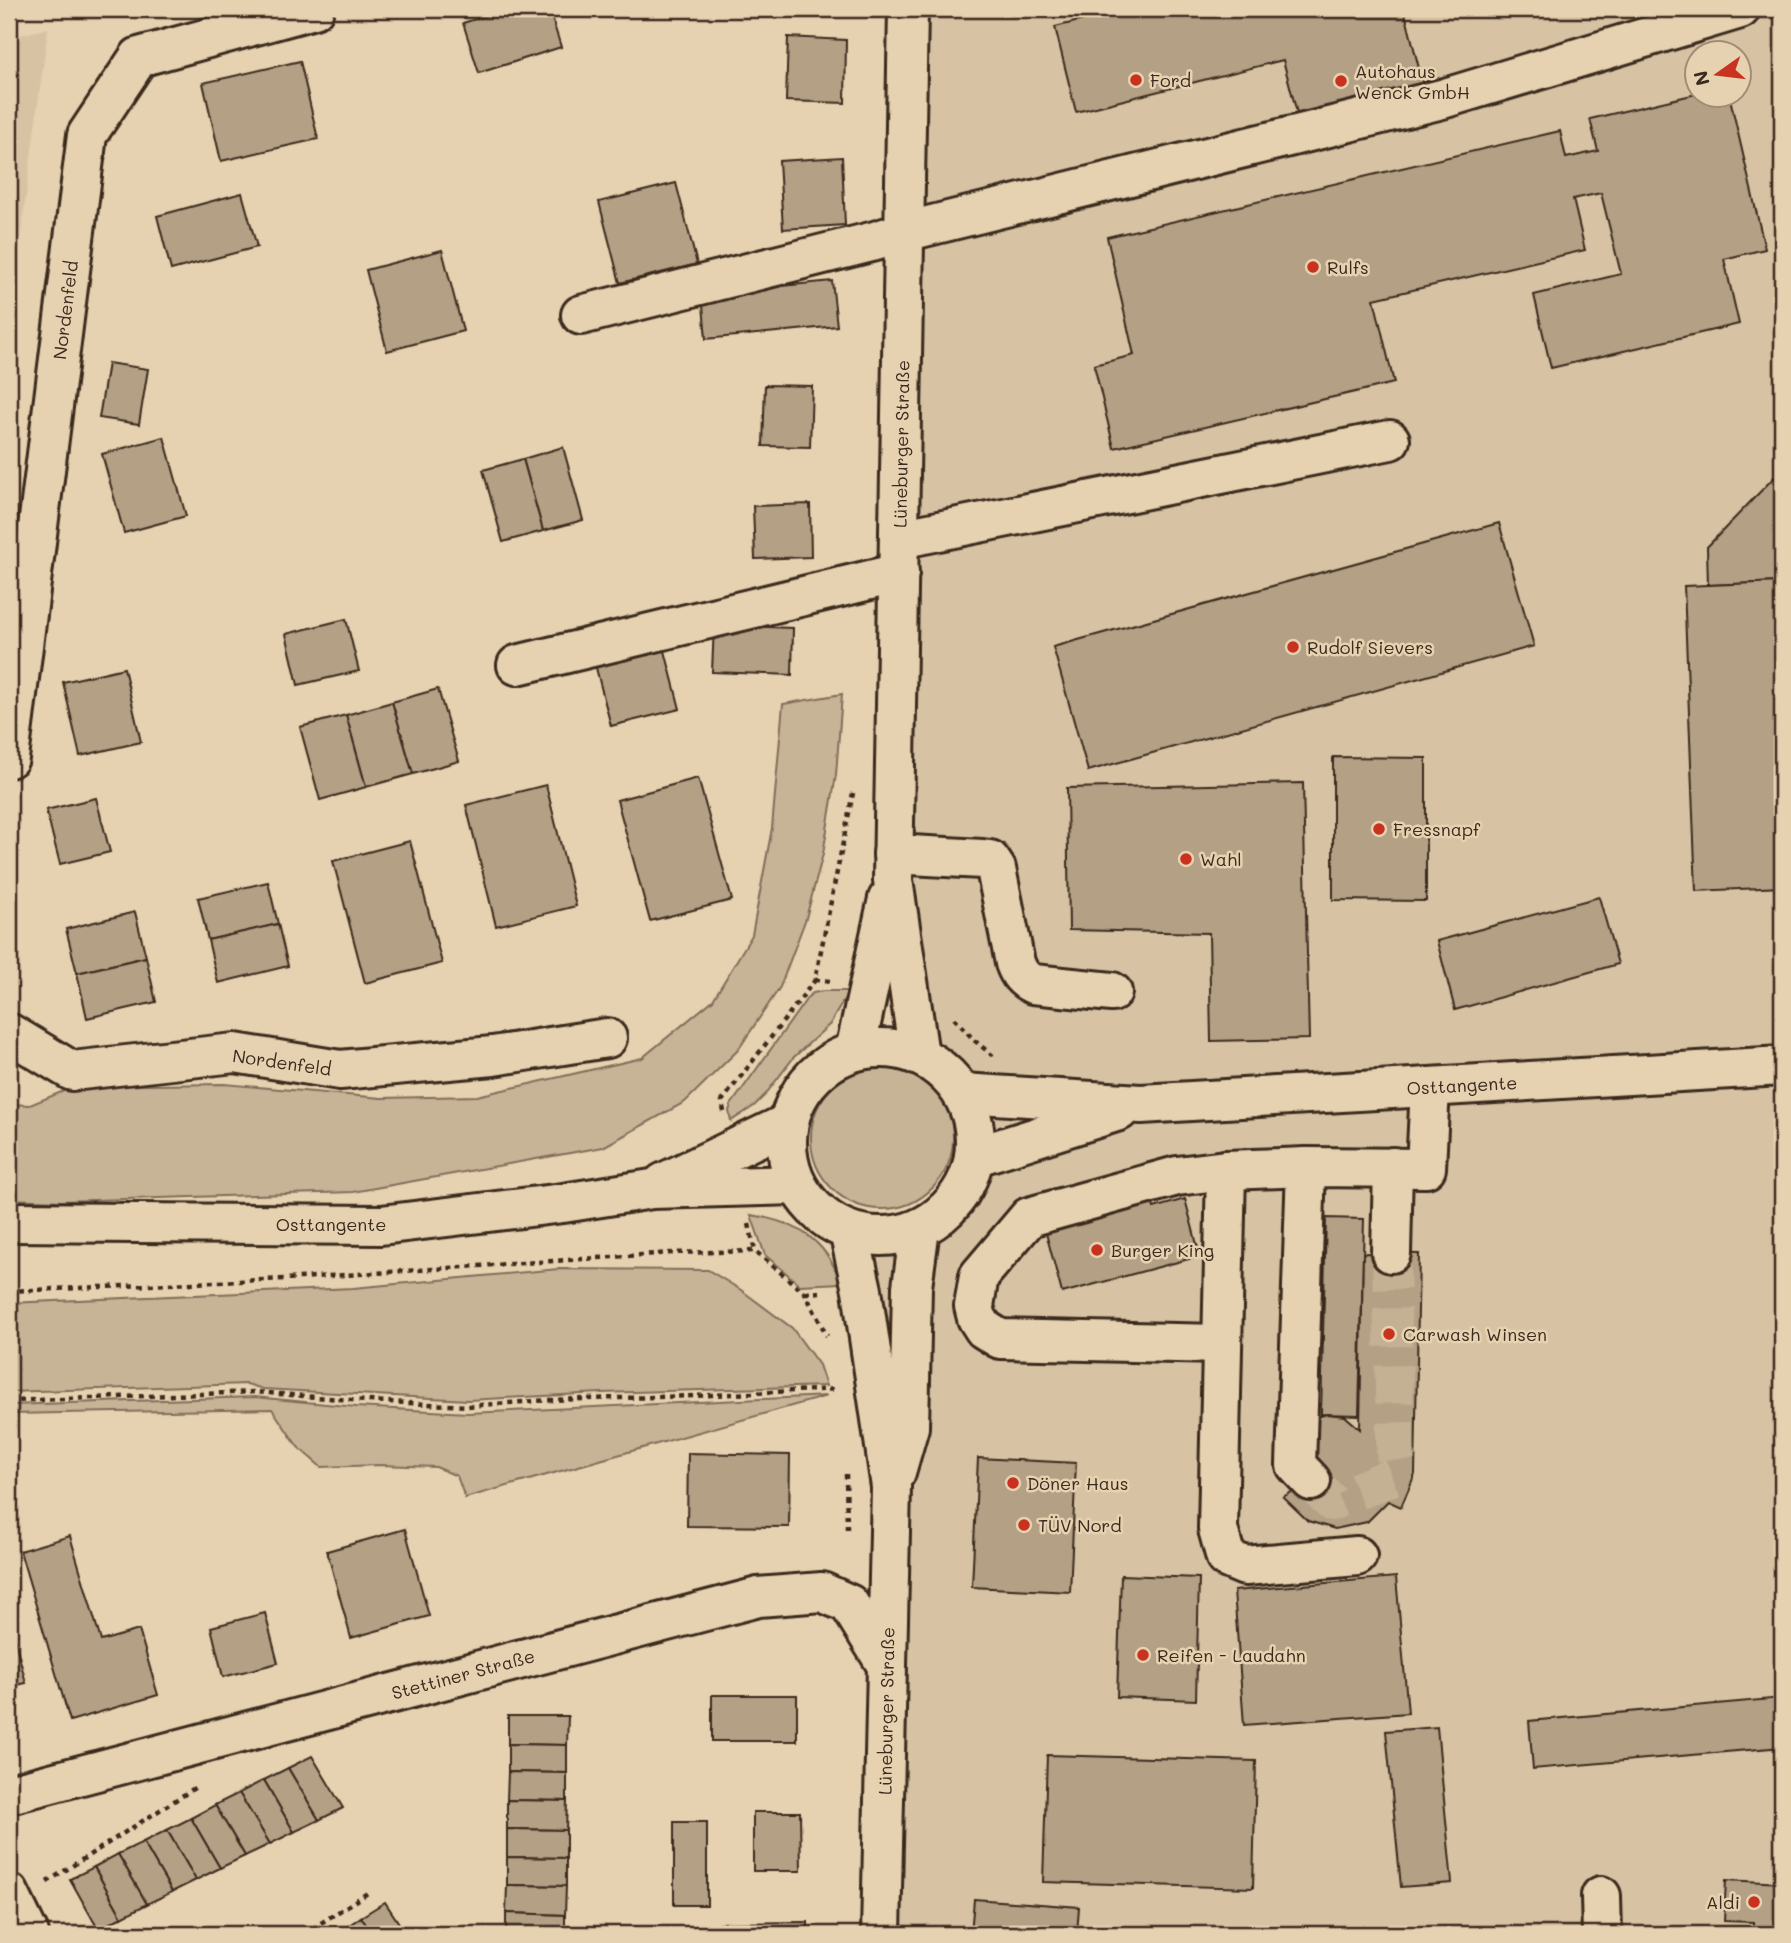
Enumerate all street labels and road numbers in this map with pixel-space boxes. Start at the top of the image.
street label: Nordenfeld [47,259,83,361]
street label: Lüneburger Straße [888,360,914,528]
street label: Nordenfeld [231,1043,333,1081]
street label: Osttangente [1406,1070,1518,1100]
street label: Osttangente [276,1212,386,1236]
street label: Lüneburger Straße [873,1627,899,1795]
street label: Stettiner Straße [389,1643,537,1705]

